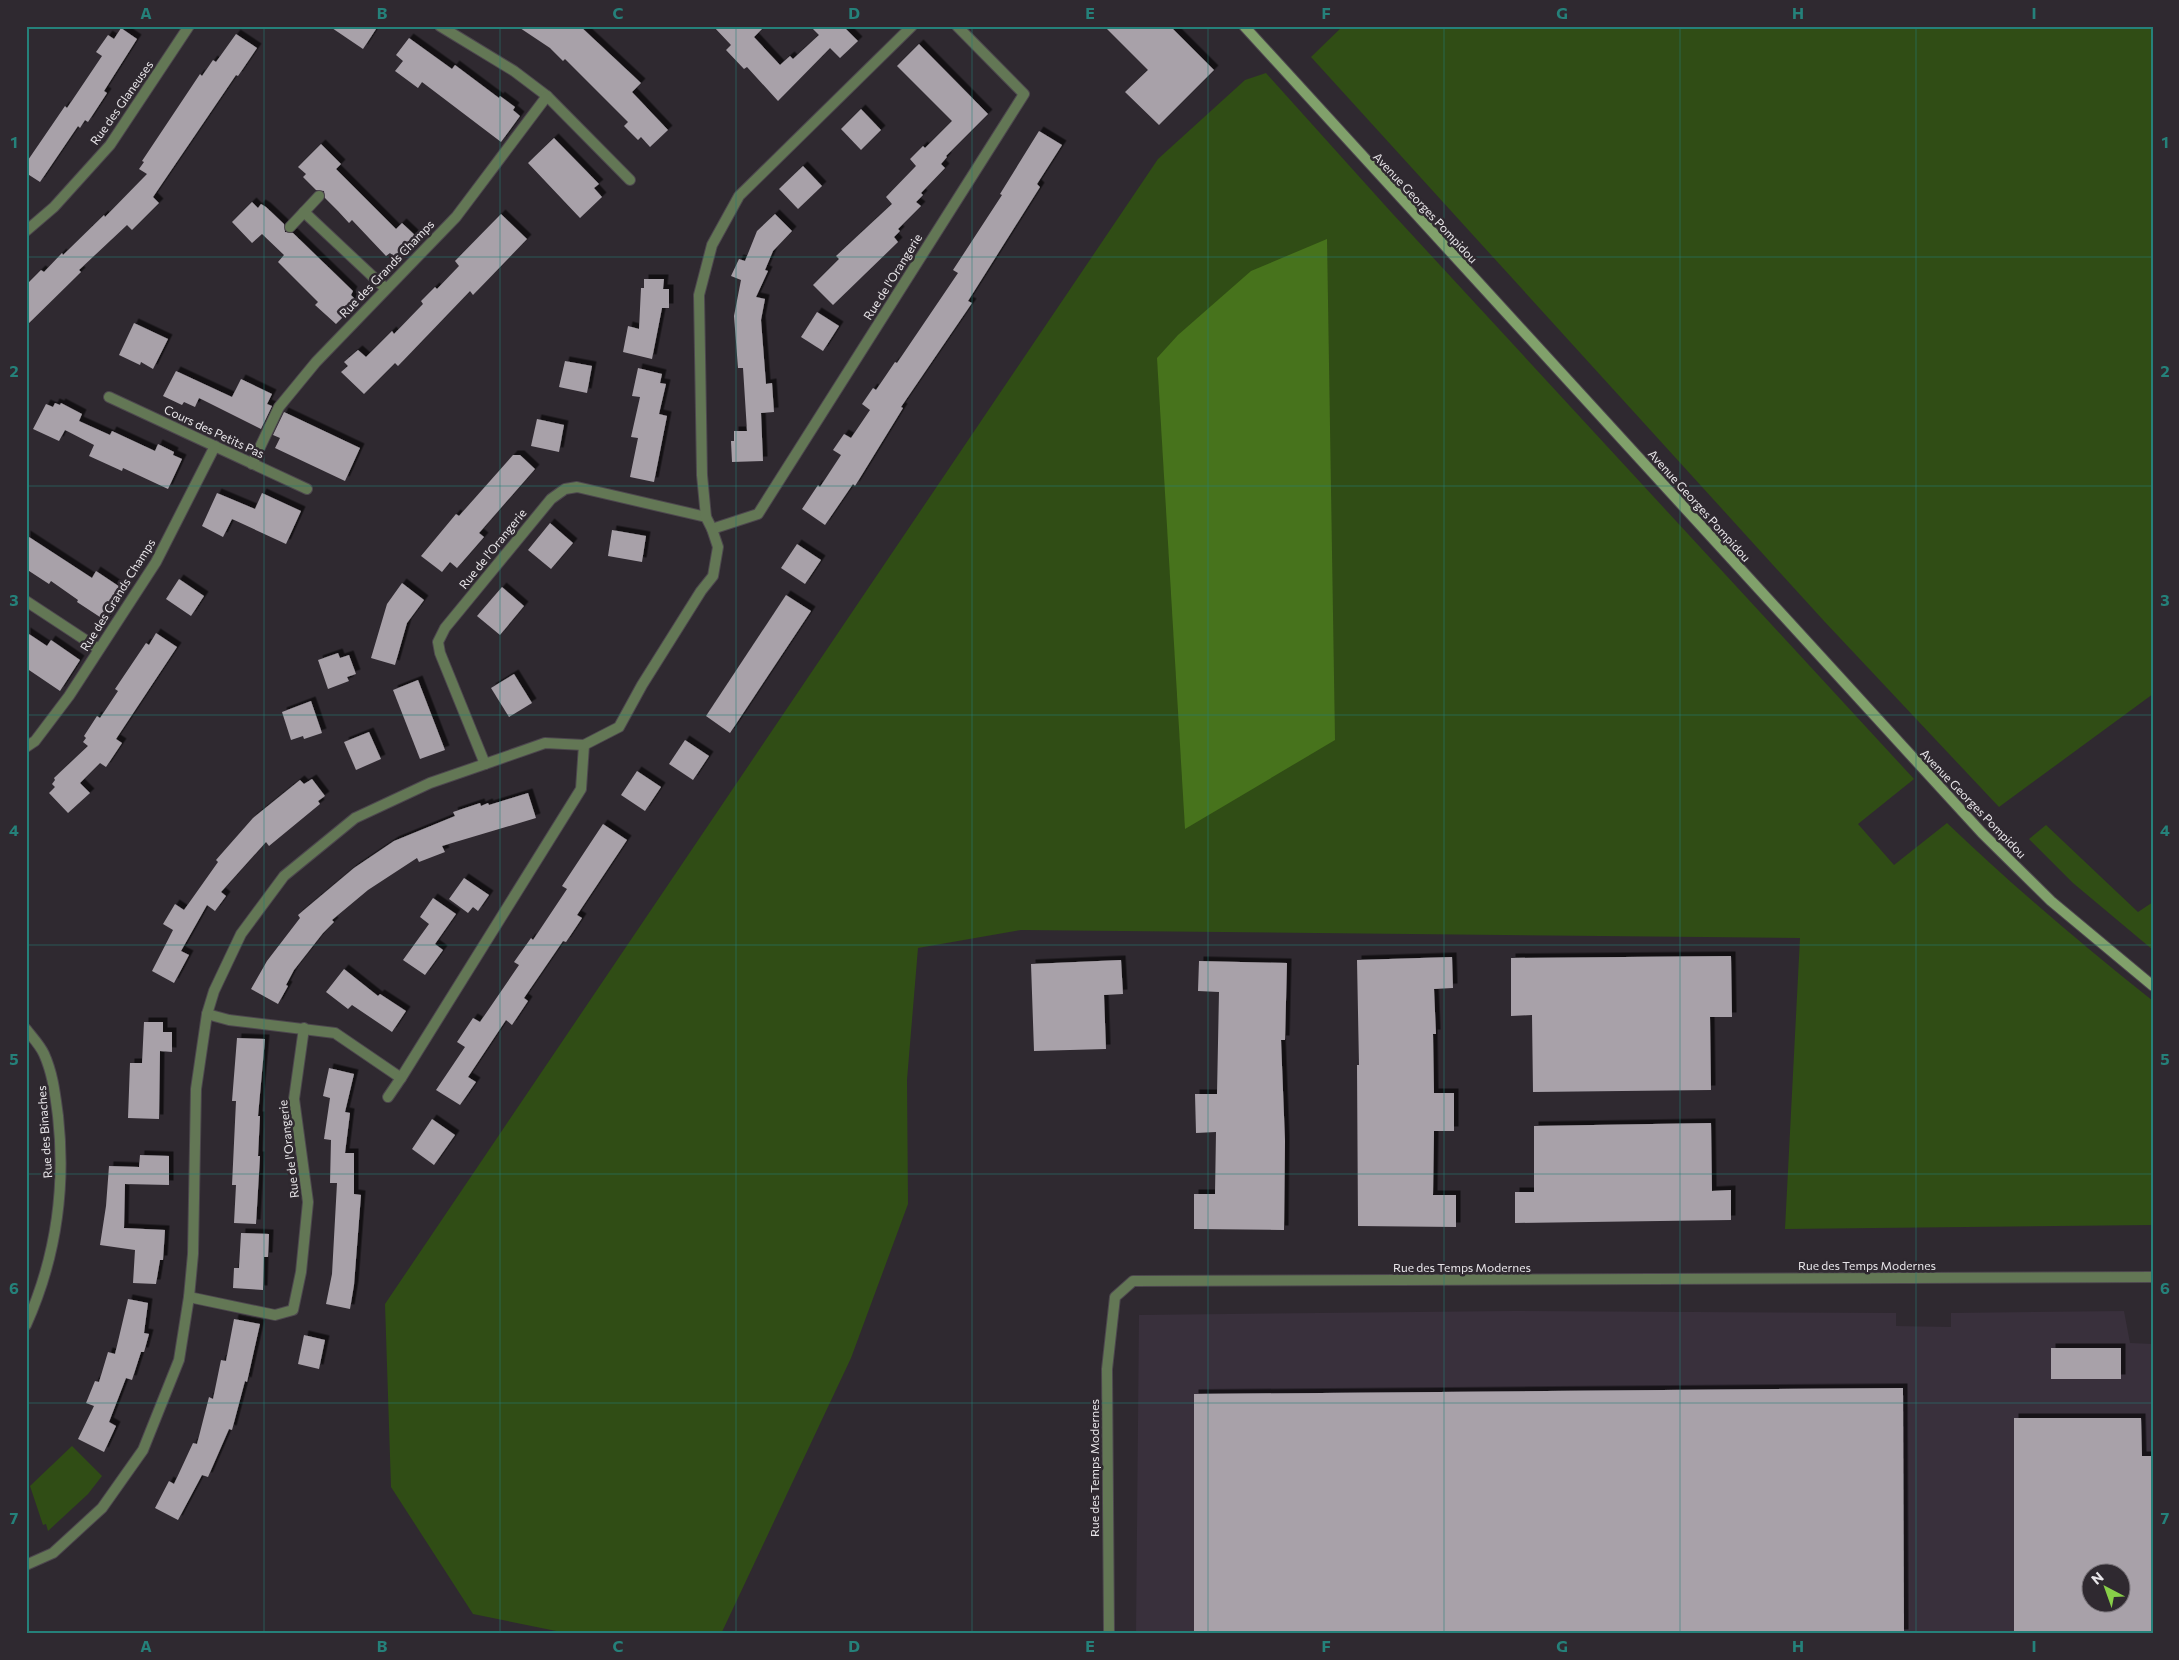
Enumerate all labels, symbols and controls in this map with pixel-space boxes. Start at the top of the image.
text: A [140,3,152,22]
text: B [377,3,388,22]
text: C [613,3,624,22]
text: D [848,3,860,22]
text: E [1085,3,1095,22]
text: F [1321,3,1331,22]
text: G [1556,3,1568,22]
text: H [1792,3,1804,22]
text: I [2031,3,2037,22]
street label: Rue des Glaneuses [87,58,155,147]
text: 1 [10,132,18,151]
text: 1 [2161,132,2169,151]
street label: Avenue Georges Pompidou [1371,149,1481,265]
street label: Rue des Grands Champs [336,217,436,320]
street label: Rue de l'Orangerie [860,231,924,322]
text: 2 [9,361,19,380]
text: 2 [2160,361,2170,380]
street label: Cours des Petits Pas [162,402,267,460]
street label: Avenue Georges Pompidou [1646,446,1754,564]
street label: Rue de l'Orangerie [456,506,529,591]
street label: Rue des Grands Champs [77,536,158,653]
text: 3 [9,590,19,609]
text: 3 [2160,590,2170,609]
street label: Avenue Georges Pompidou [1918,746,2029,861]
text: 4 [9,820,19,839]
text: 4 [2160,820,2170,839]
text: 5 [9,1049,19,1068]
text: 5 [2160,1049,2170,1068]
street label: Rue des Binaches [34,1085,54,1179]
street label: Rue de l'Orangerie [275,1099,301,1199]
street label: Rue des Temps Modernes [1798,1258,1936,1272]
street label: Rue des Temps Modernes [1393,1260,1531,1274]
text: 6 [9,1278,19,1297]
text: 6 [2160,1278,2170,1297]
street label: Rue des Temps Modernes [1087,1399,1101,1537]
text: 7 [10,1508,19,1527]
text: 7 [2161,1508,2170,1527]
north arrow [2082,1562,2132,1612]
text: N [2088,1568,2107,1588]
text: A [140,1636,152,1655]
text: B [377,1636,388,1655]
text: C [613,1636,624,1655]
text: D [848,1636,860,1655]
text: E [1085,1636,1095,1655]
text: F [1321,1636,1331,1655]
text: G [1556,1636,1568,1655]
text: H [1792,1636,1804,1655]
text: I [2031,1636,2037,1655]

